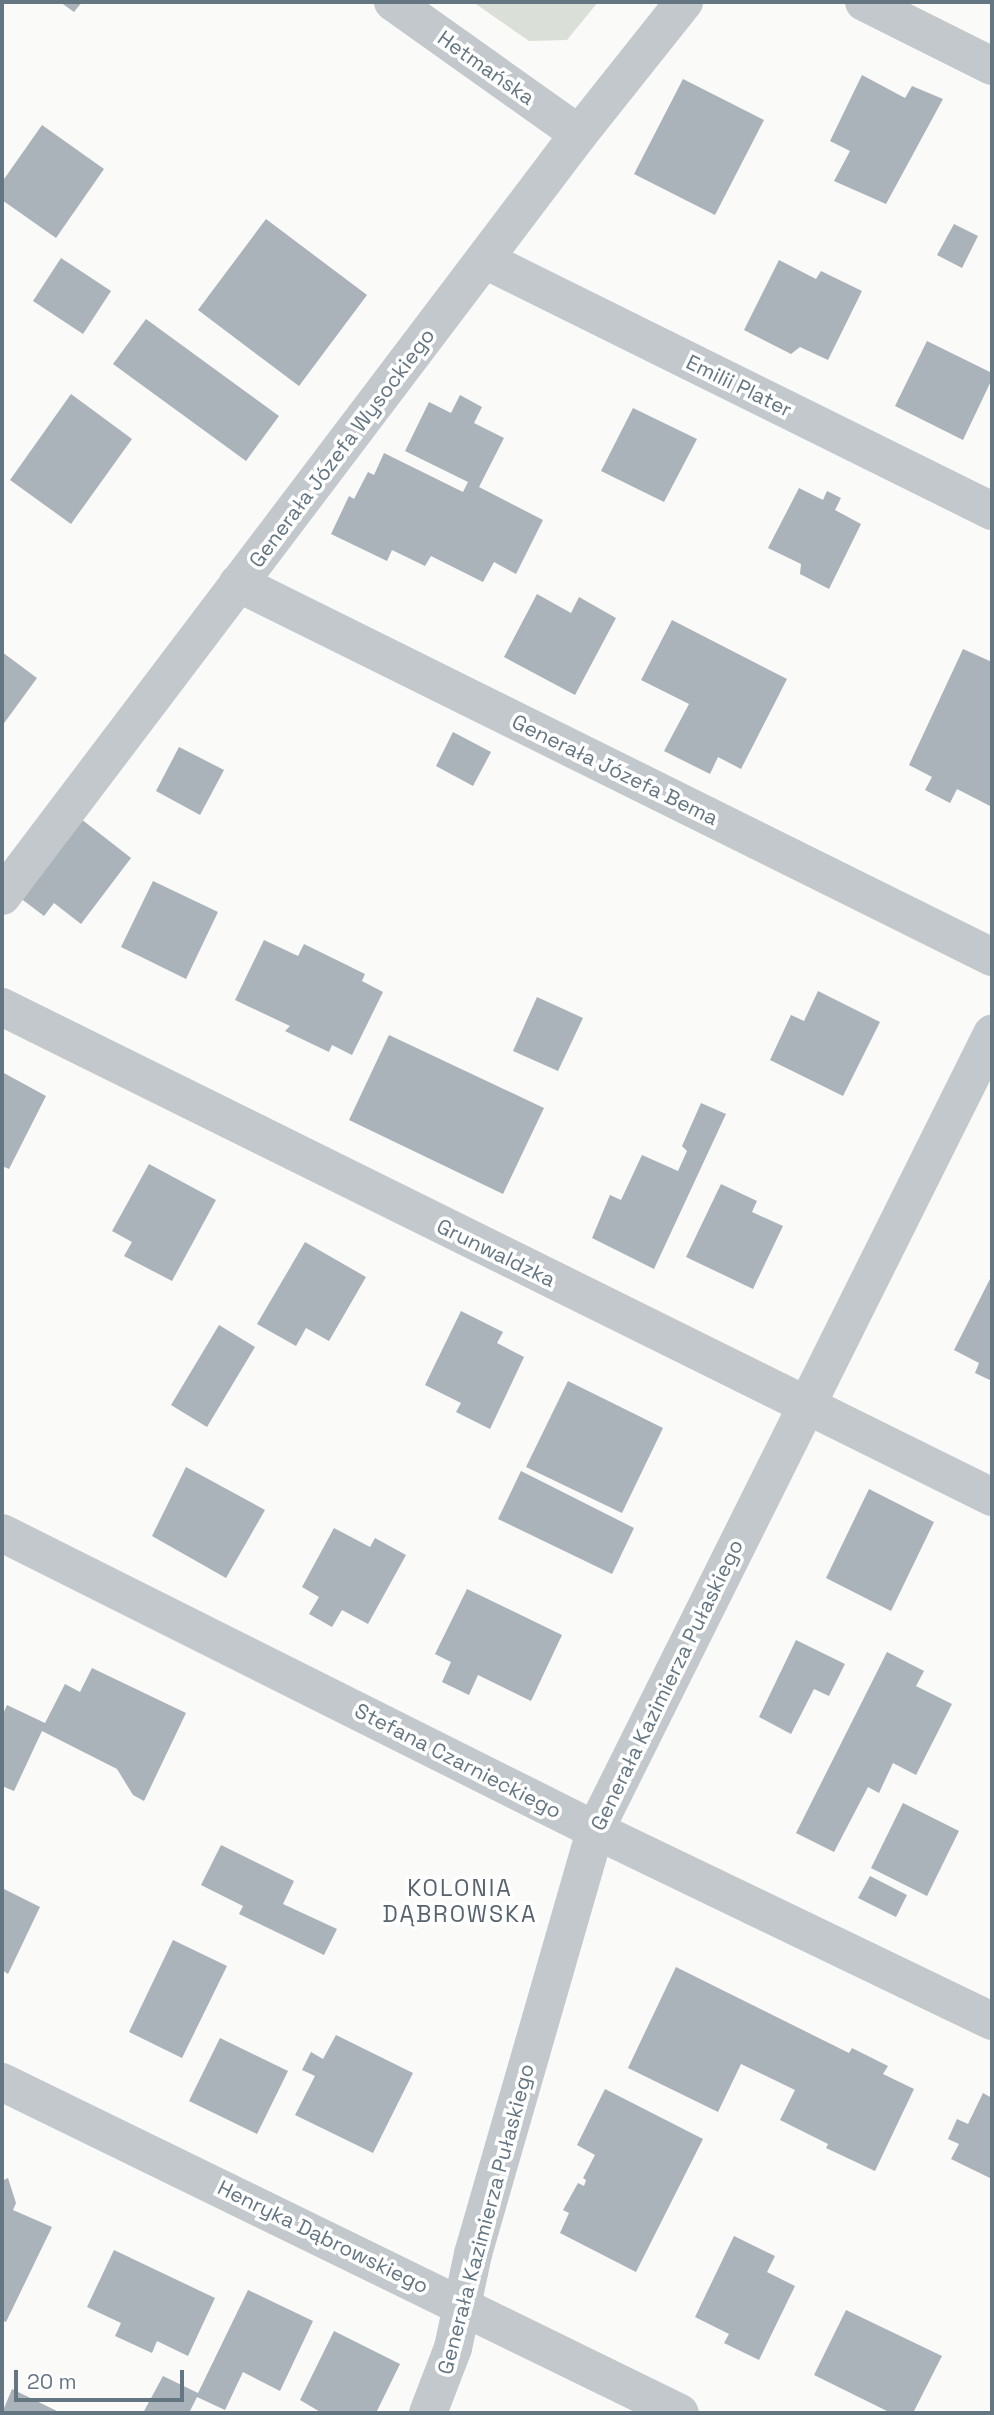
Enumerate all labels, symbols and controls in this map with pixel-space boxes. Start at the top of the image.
street label: Hetmańska [433,25,539,111]
street label: Generała Józefa Wysockiego [244,323,440,573]
street label: Emilii Plater [682,350,796,422]
street label: Generała Józefa Bema [508,709,722,831]
street label: Grunwaldzka [433,1213,559,1293]
street label: Generała Kazimierza Pułaskiego [585,1535,749,1835]
street label: Stefana Czarnieckiego [351,1698,565,1824]
district label: KOLONIA DĄBROWSKA [384,1874,536,1928]
street label: Generała Kazimierza Pułaskiego [432,2061,540,2377]
street label: Henryka Dąbrowskiego [214,2175,432,2299]
scale bar [18,2356,187,2400]
text: 20 m [27,2368,77,2395]

